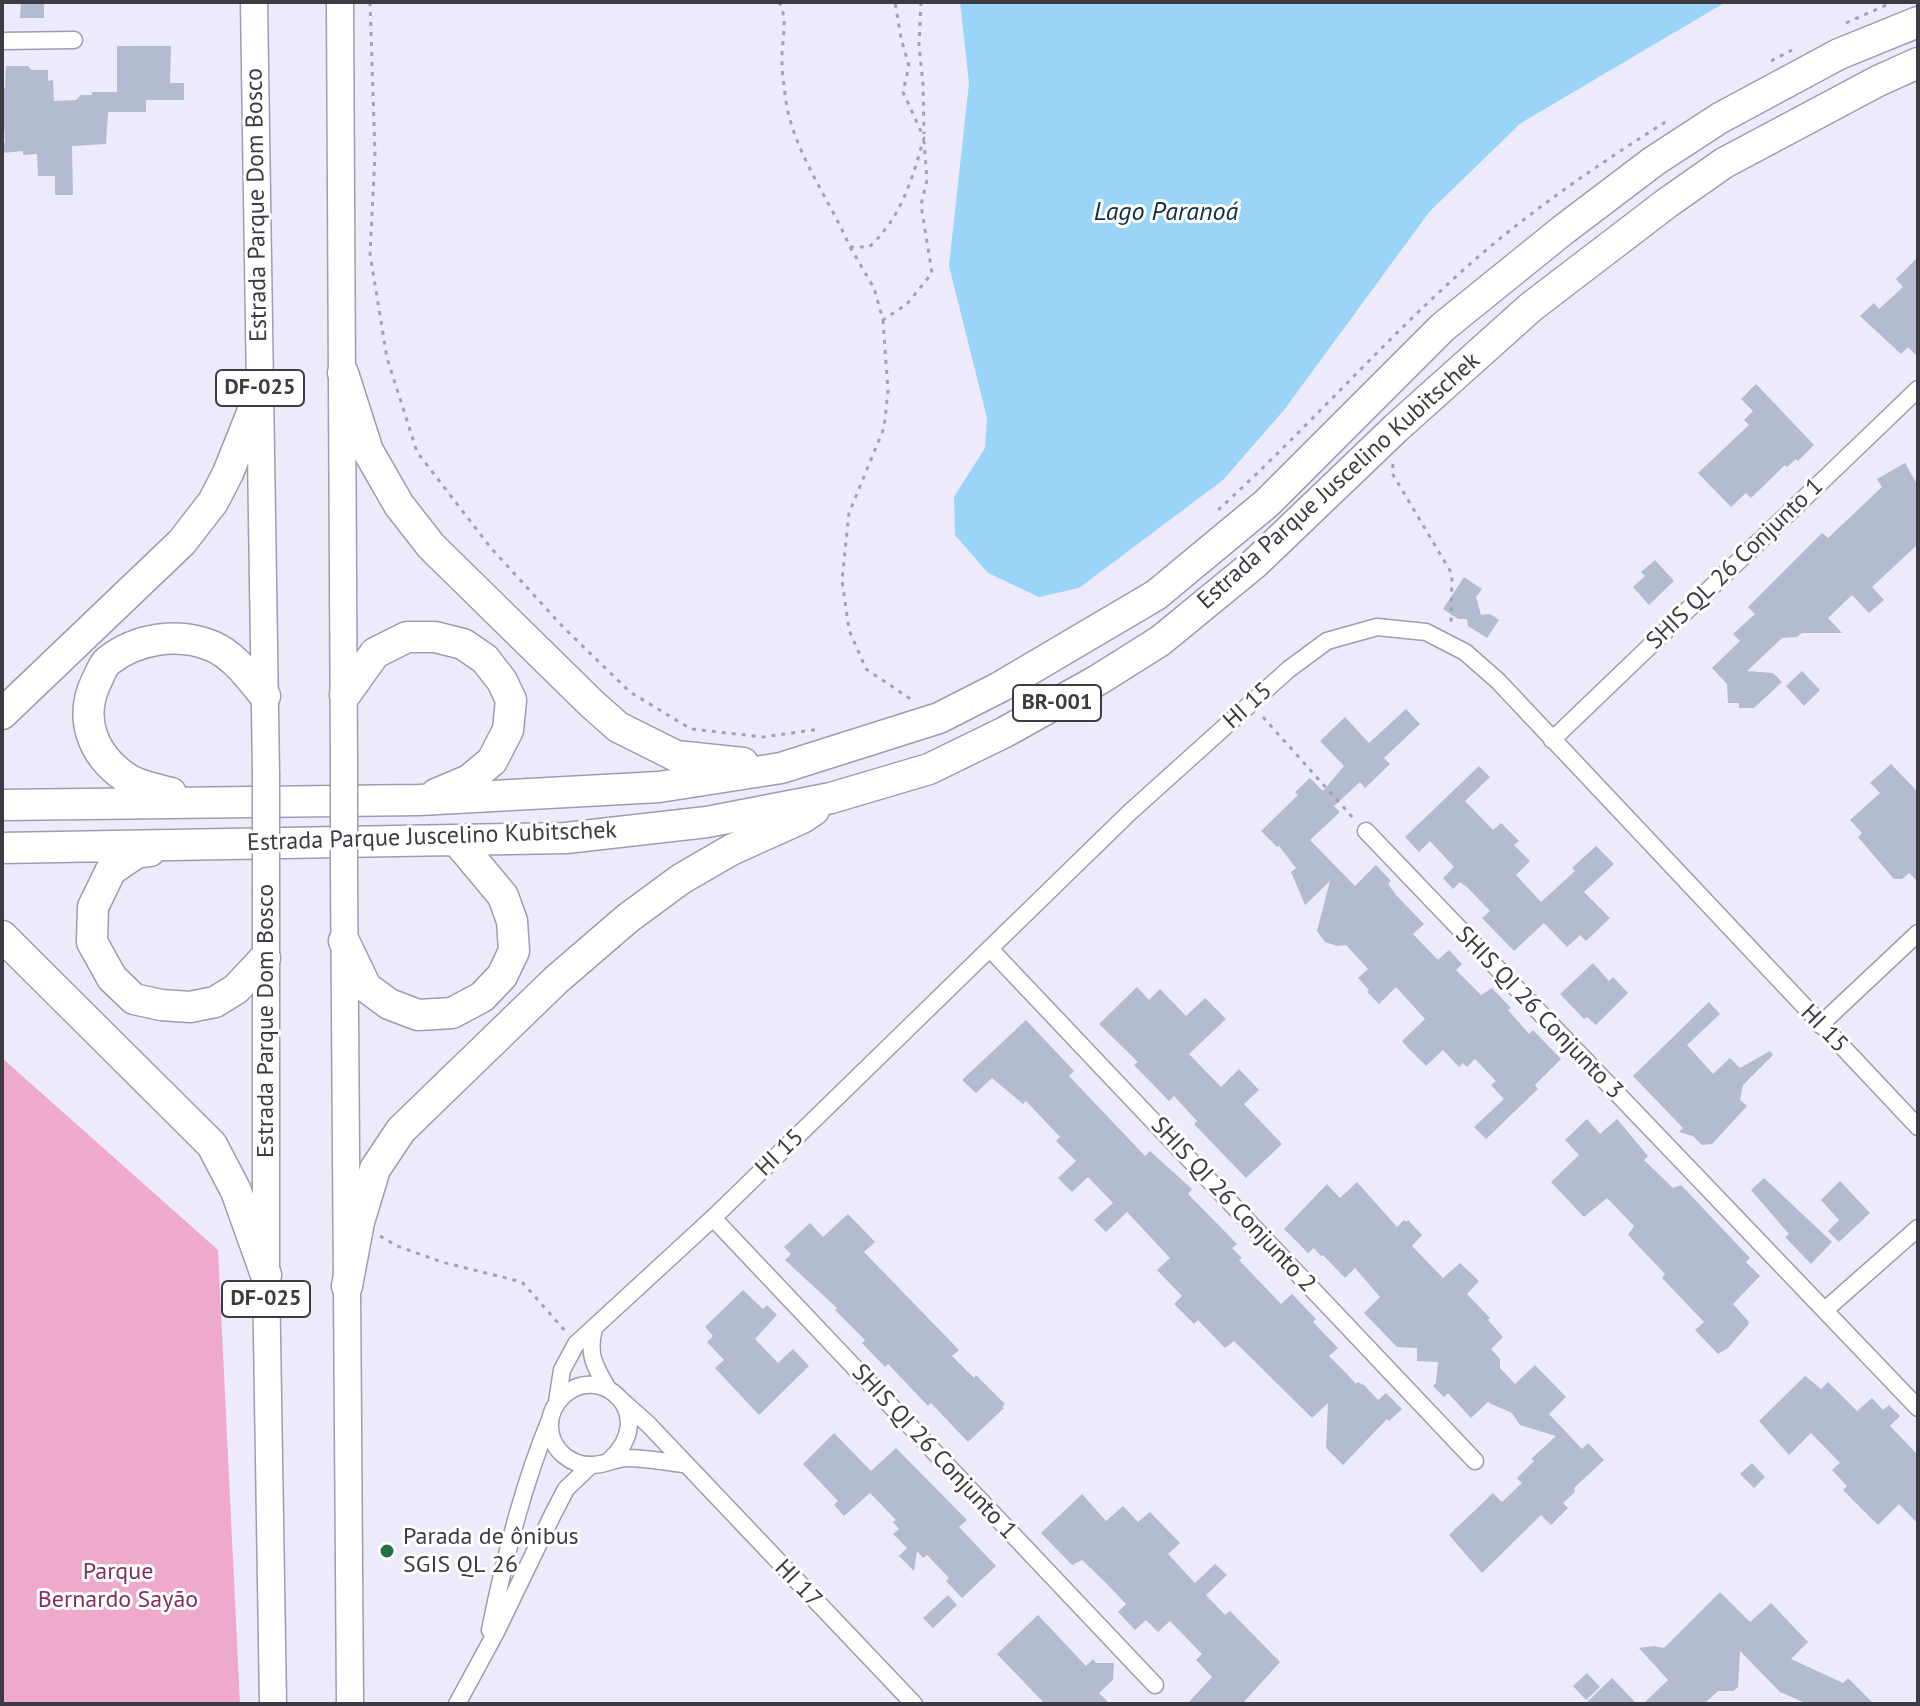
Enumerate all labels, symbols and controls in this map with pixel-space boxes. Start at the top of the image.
street label: Estrada Parque Dom Bosco [240,68,274,342]
water label: Lago Paranoá [1094,197,1238,229]
street label: Estrada Parque Juscelino Kubitschek [1192,347,1486,615]
road number: DF-025 [216,370,304,406]
street label: SHIS QL 26 Conjunto 1 [1641,472,1829,656]
street label: HI 15 [1218,677,1278,735]
road number: BR-001 [1013,685,1101,721]
street label: Estrada Parque Juscelino Kubitschek [247,816,617,858]
street label: Estrada Parque Dom Bosco [252,884,280,1158]
street label: SHIS QI 26 Conjunto 3 [1449,921,1629,1105]
street label: HI 15 [1794,999,1854,1059]
street label: SHIS QI 26 Conjunto 2 [1144,1111,1322,1299]
street label: HI 15 [750,1123,810,1183]
road number: DF-025 [222,1281,310,1317]
street label: SHIS QI 26 Conjunto 1 [845,1358,1023,1546]
place label: Parada de ônibus SGIS QL 26 [403,1523,579,1579]
marker: Parada de ônibus SGIS QL 26 [378,1542,396,1560]
street label: HI 17 [768,1554,828,1614]
park label: Parque Bernardo Sayão [38,1558,198,1614]

